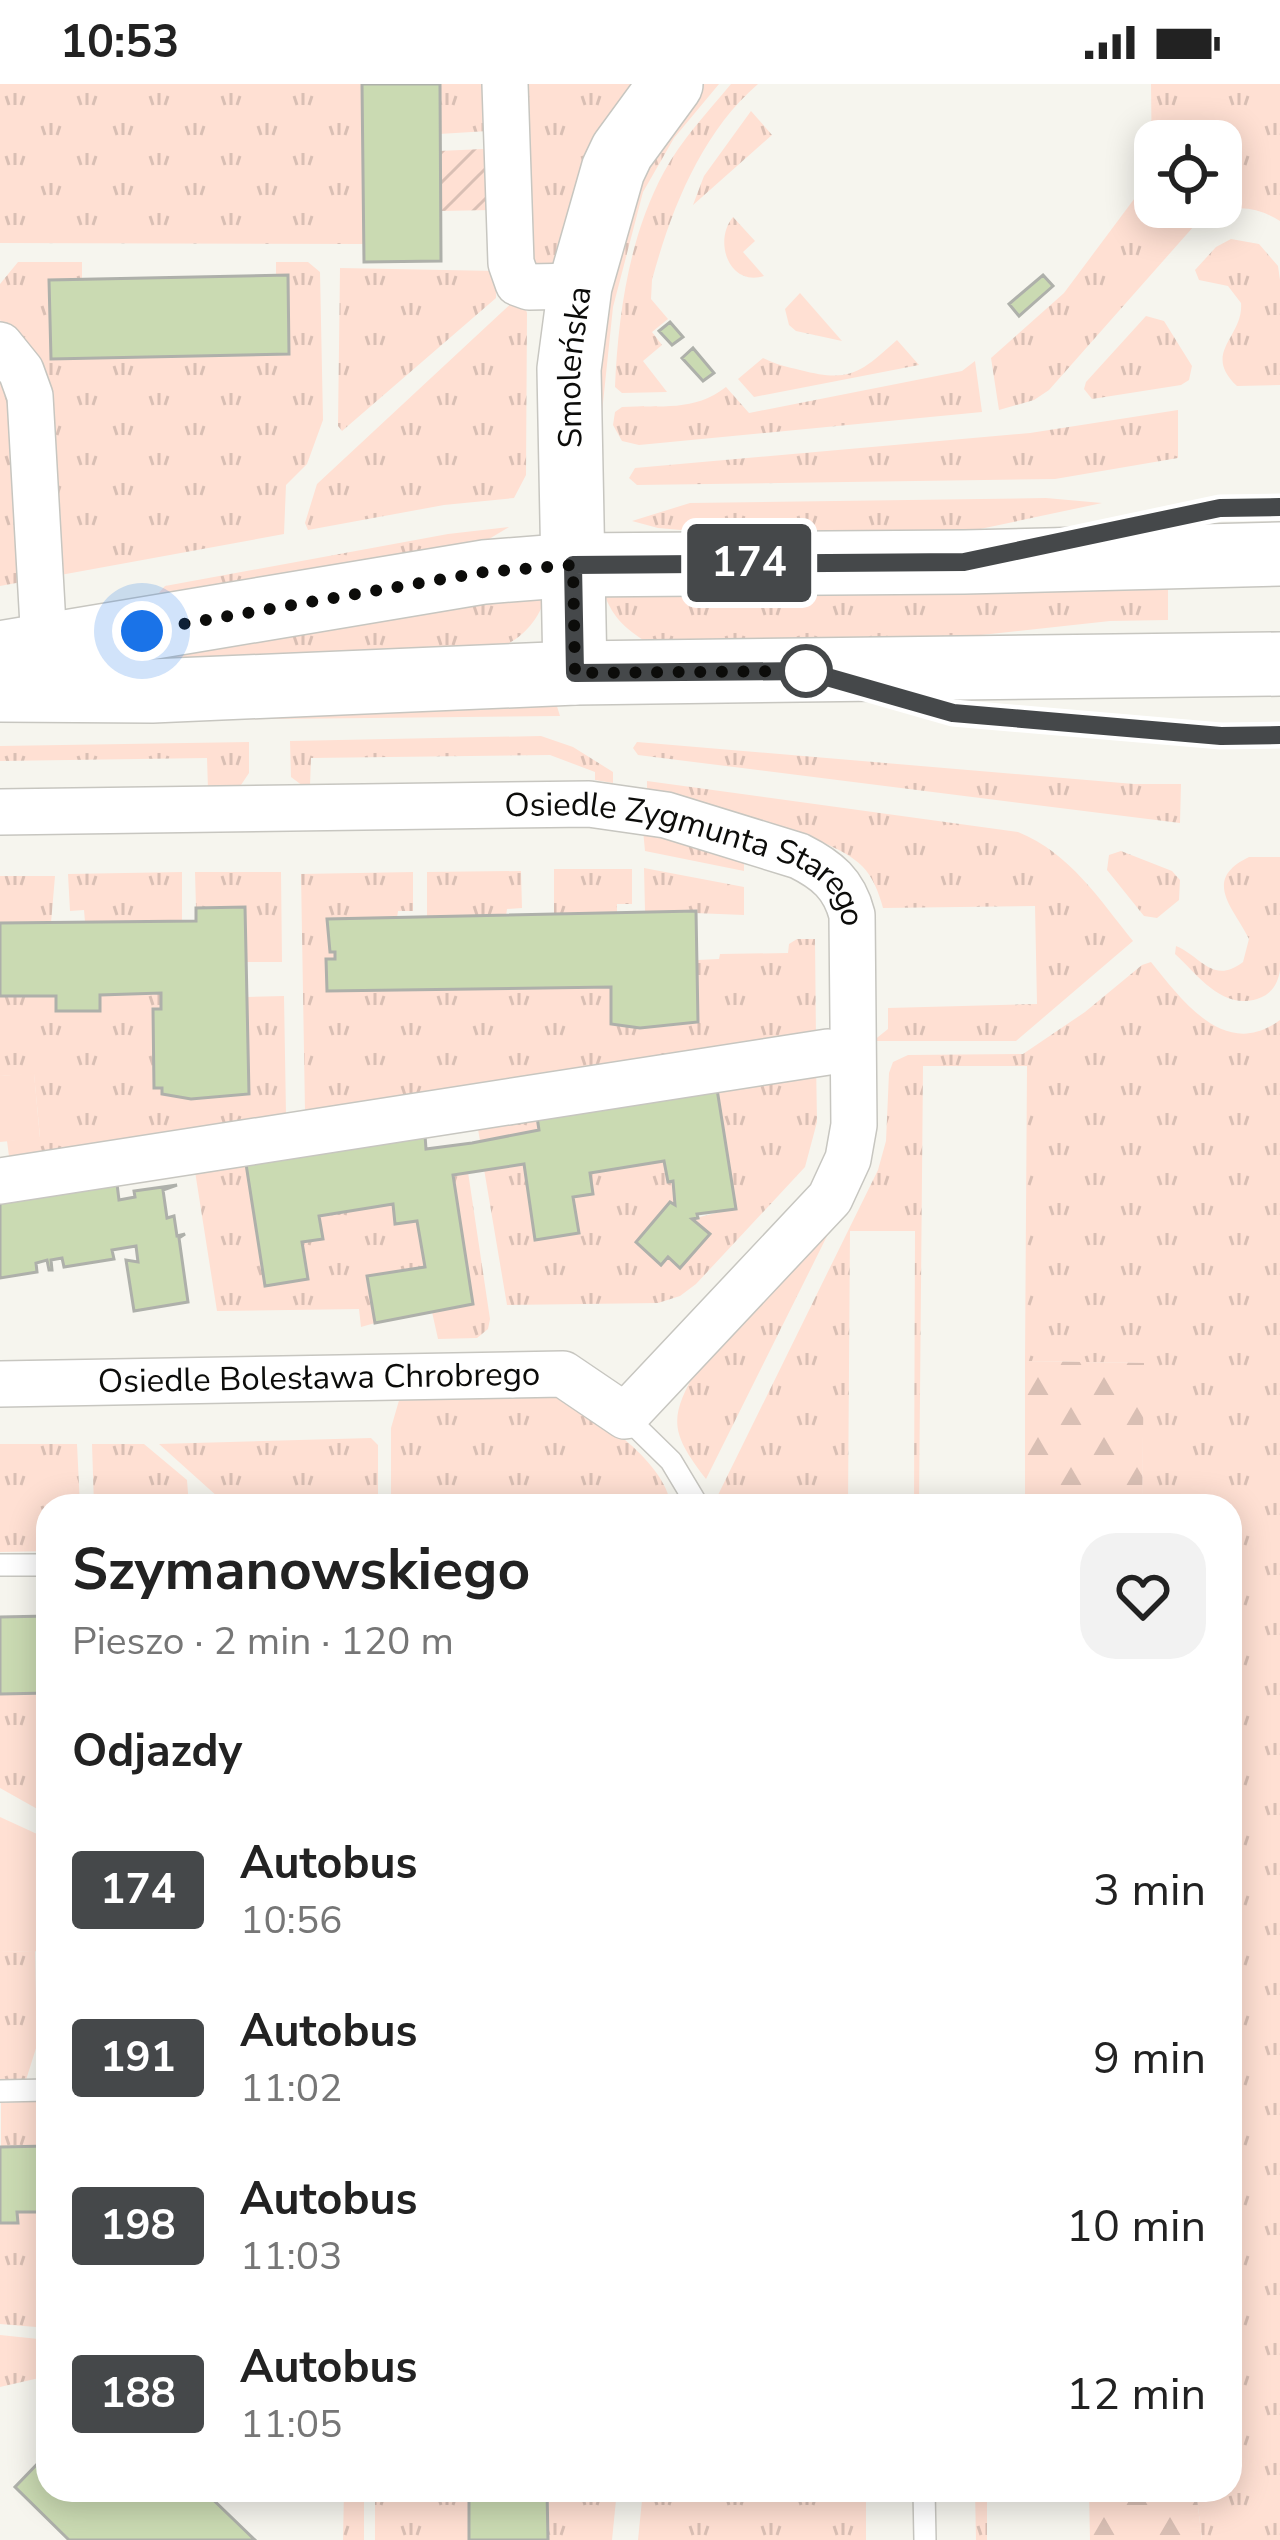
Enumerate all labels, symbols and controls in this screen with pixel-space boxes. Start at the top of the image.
text: 10:53 [60,12,179,73]
map controls [1134,120,1242,228]
button: locate [1134,120,1242,228]
street label: Smoleńska [546,284,602,449]
line badge: 174 [680,524,818,602]
text: 174 [711,534,787,591]
your location [112,601,172,661]
unlabelled marker [781,646,831,696]
street label: Osiedle Zygmunta Starego [504,781,875,926]
street label: Osiedle Bolesława Chrobrego [97,1352,541,1404]
text: Szymanowskiego [72,1531,530,1609]
button: heart [1080,1533,1206,1659]
text: Pieszo · 2 min · 120 m [72,1615,454,1668]
text: Odjazdy [72,1721,242,1782]
text: Autobus [240,1833,418,1894]
text: 3 min [1093,1860,1206,1921]
text: 174 [100,1861,176,1918]
text: 10:56 [240,1894,343,1947]
text: Autobus [240,2001,418,2062]
text: 9 min [1093,2028,1206,2089]
text: 191 [100,2029,176,2086]
text: 11:02 [240,2062,343,2115]
text: Autobus [240,2169,418,2230]
text: 10 min [1066,2196,1206,2257]
text: 198 [100,2197,176,2254]
text: 11:03 [240,2230,343,2283]
text: Autobus [240,2337,418,2398]
text: 12 min [1066,2364,1206,2425]
text: 188 [100,2365,176,2422]
text: 11:05 [240,2398,343,2451]

